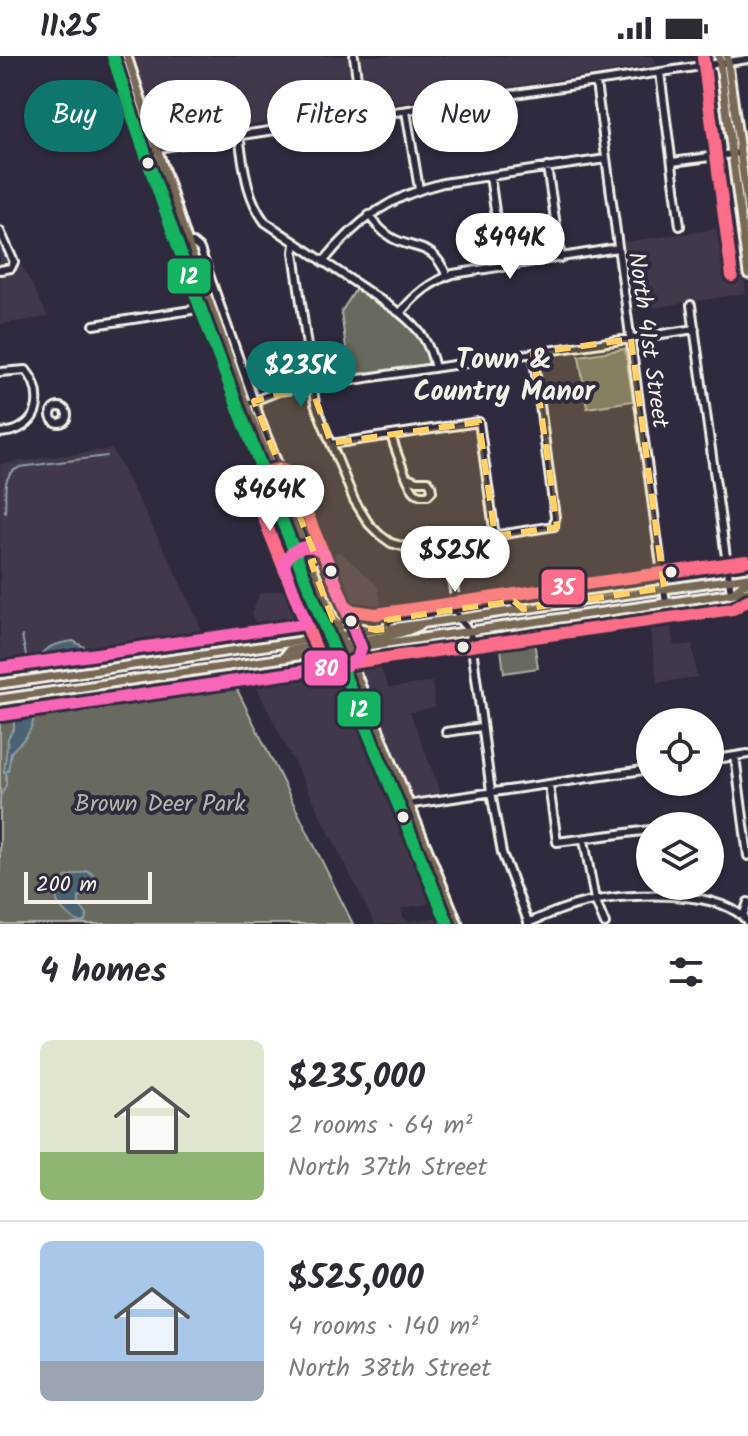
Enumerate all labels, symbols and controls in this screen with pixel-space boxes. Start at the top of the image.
text: 11:25 [40,4,98,52]
chip: Buy [24,80,124,152]
chip: Rent [140,80,251,152]
chip: Filters [267,80,396,152]
chip: New [412,80,518,152]
unlabelled marker [140,155,156,171]
pin: $494K [454,213,566,281]
text: $494K [474,218,546,260]
street label: North 41st Street [616,250,679,432]
line badge: 12 [166,257,212,295]
text: 12 [179,261,199,296]
district label: Town & Country Manor [413,338,596,415]
pin: $235K [245,341,357,409]
text: $235K [264,346,338,388]
pin: $464K [214,465,326,533]
text: $464K [233,470,307,512]
pin: $525K [399,526,511,594]
text: $525K [419,531,491,573]
unlabelled marker [323,563,339,579]
unlabelled marker [663,564,679,580]
line badge: 35 [540,568,586,606]
text: 35 [550,572,576,607]
unlabelled marker [343,613,359,629]
unlabelled marker [455,639,471,655]
line badge: 80 [303,649,349,687]
text: 80 [314,653,339,688]
line badge: 12 [336,690,382,728]
text: 12 [349,694,369,729]
map controls [636,708,724,900]
button: locate [636,708,724,796]
park label: Brown Deer Park [75,785,246,824]
unlabelled marker [395,809,411,825]
button: layers [636,812,724,900]
scale bar [24,868,152,904]
text: 200 m [36,868,97,903]
text: 4 homes [40,945,167,999]
icon: filters [664,950,708,994]
text: $235,000 [288,1051,425,1105]
icon: home [104,1072,200,1168]
text: 2 rooms · 64 m² [288,1105,472,1147]
text: North 37th Street [288,1147,488,1189]
text: $525,000 [288,1252,424,1306]
icon: home [104,1273,200,1369]
text: 4 rooms · 140 m² [288,1306,478,1348]
text: North 38th Street [288,1348,491,1390]

